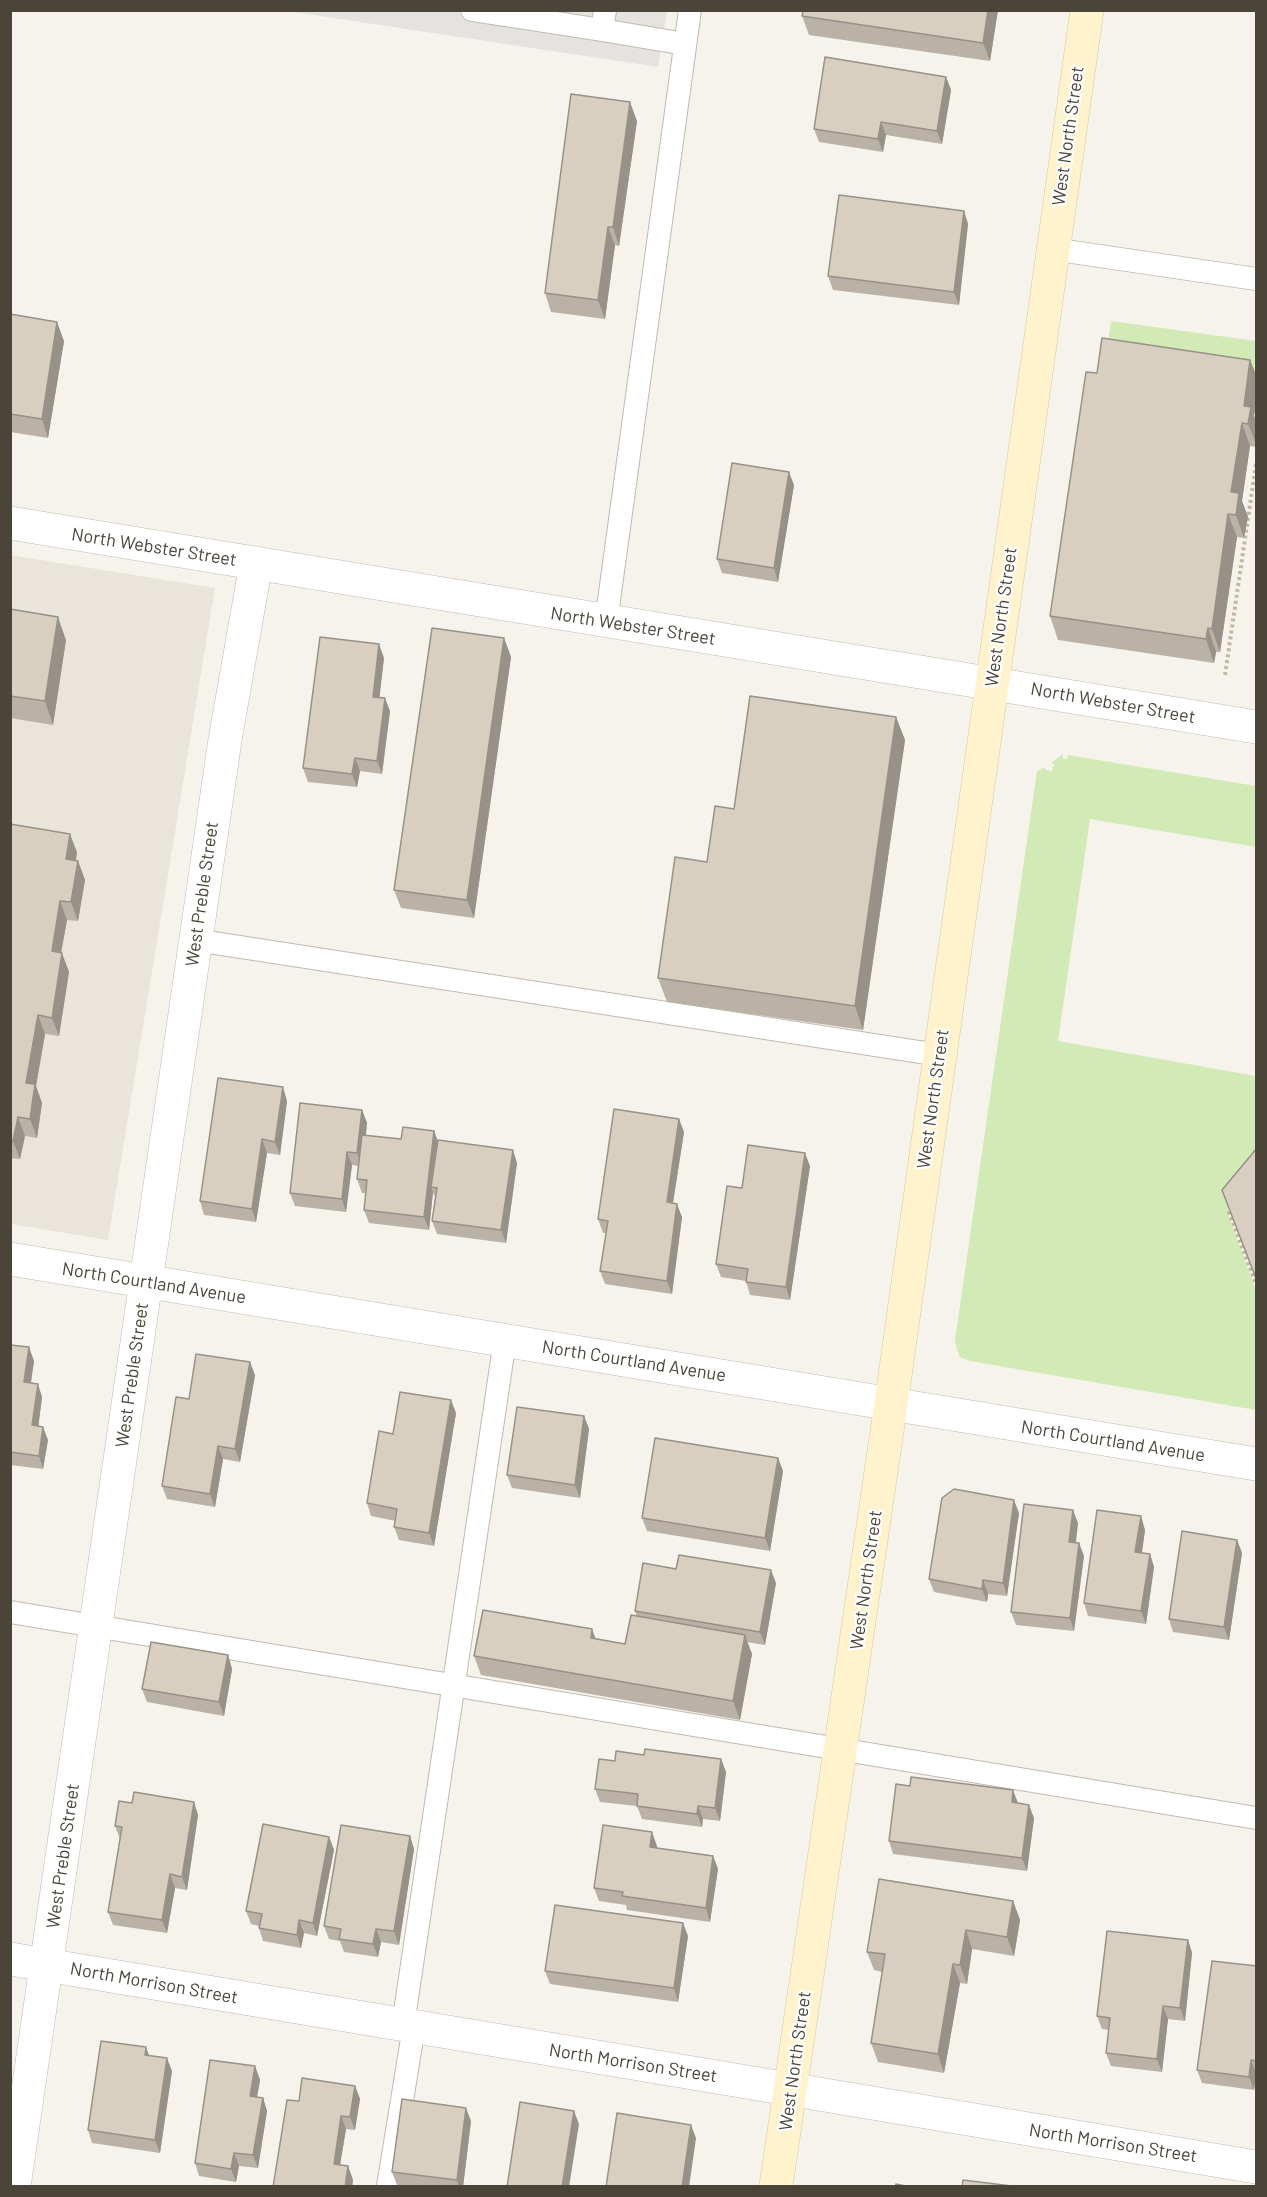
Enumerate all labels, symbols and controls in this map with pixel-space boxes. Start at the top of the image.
street label: West North Street [1047,65,1089,207]
street label: North Webster Street [70,523,238,571]
street label: West North Street [980,546,1022,688]
street label: North Webster Street [549,602,717,650]
street label: North Webster Street [1029,678,1197,728]
street label: West Preble Street [181,820,223,968]
street label: West North Street [912,1028,954,1170]
street label: North Courtland Avenue [61,1258,247,1308]
street label: West Preble Street [111,1301,153,1449]
street label: North Courtland Avenue [541,1336,727,1386]
street label: North Courtland Avenue [1020,1416,1206,1466]
street label: West North Street [845,1509,887,1651]
street label: West Preble Street [42,1782,84,1930]
street label: North Morrison Street [68,1958,240,2008]
street label: West North Street [774,1990,816,2132]
street label: North Morrison Street [547,2039,719,2087]
street label: North Morrison Street [1027,2119,1199,2167]

